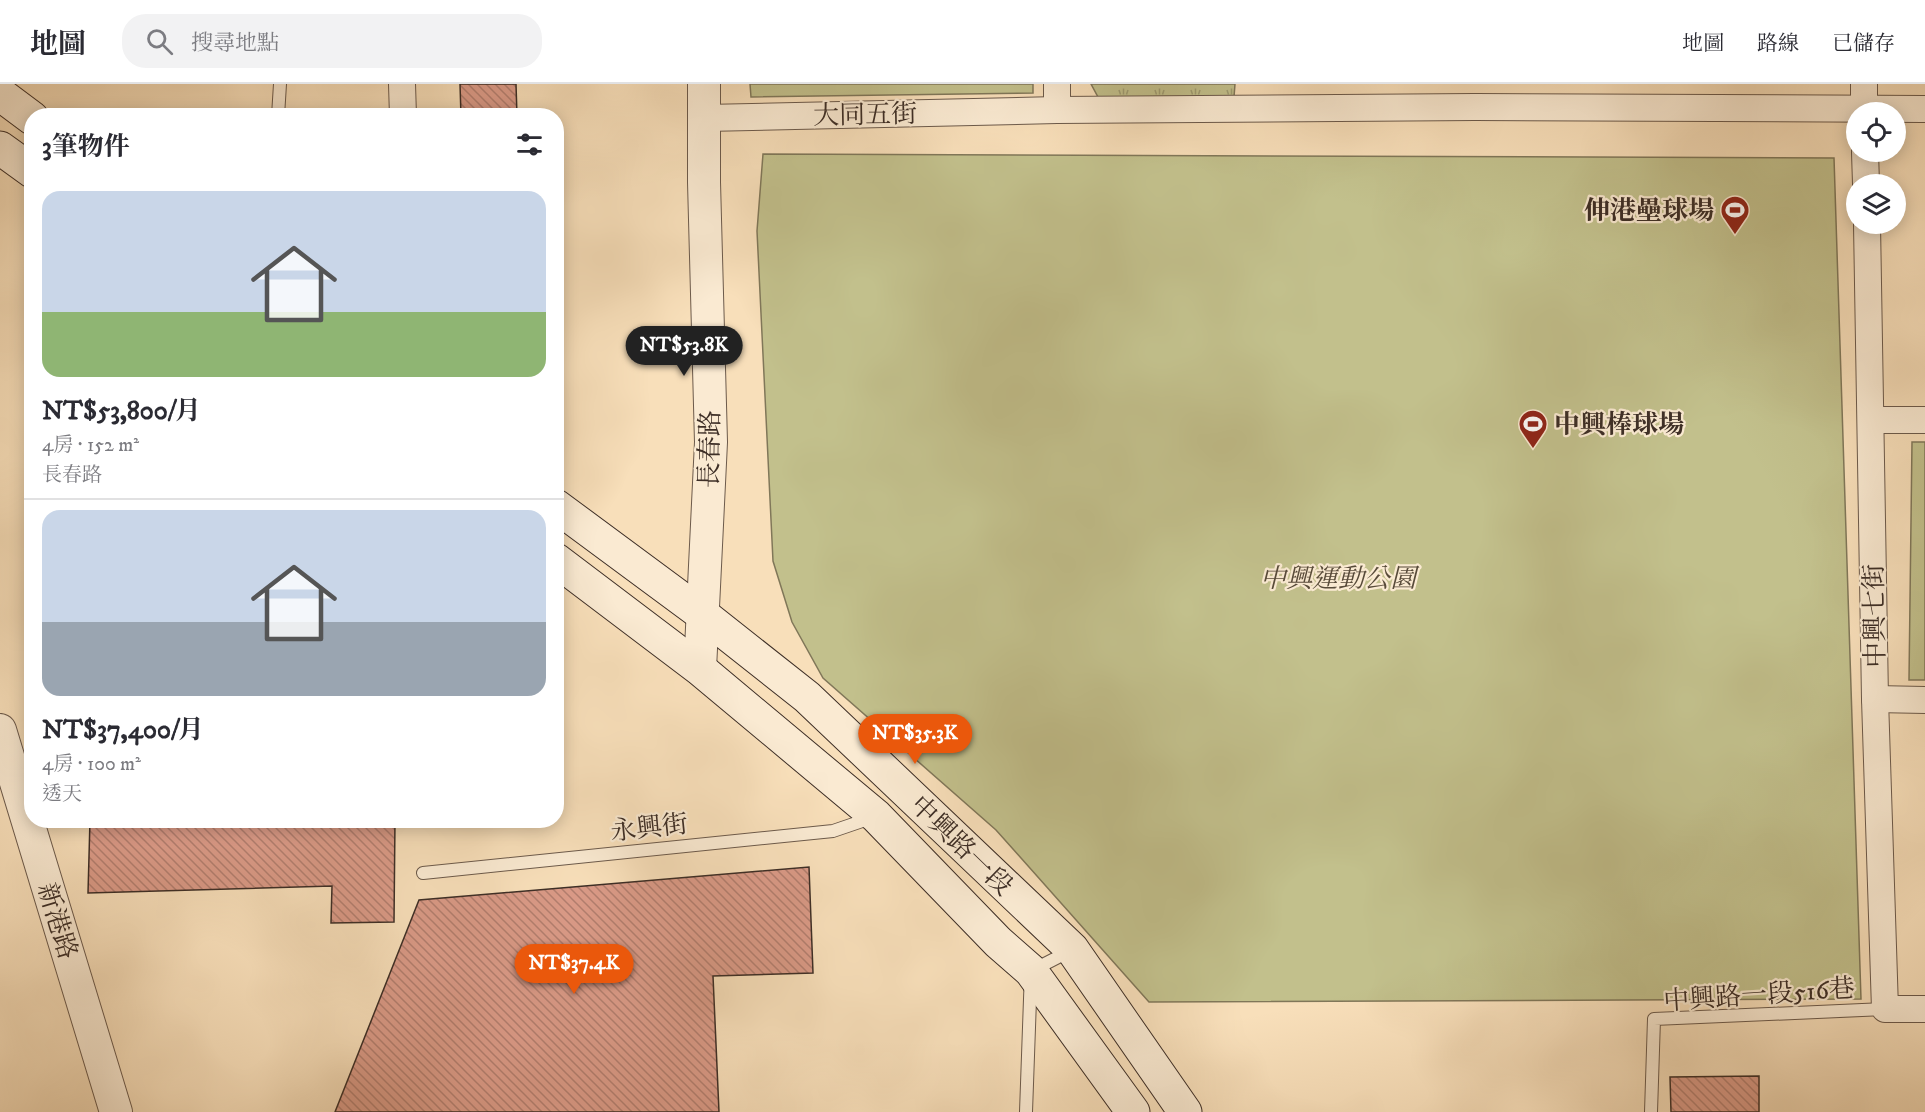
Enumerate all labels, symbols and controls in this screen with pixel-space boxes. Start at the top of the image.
search box [122,14,542,68]
icon: search [143,25,176,58]
text: 地圖 [30,27,86,62]
text: 搜尋地點 [191,30,279,57]
text: 地圖 [1682,31,1724,57]
text: 路線 [1757,31,1799,57]
text: 已儲存 [1832,31,1895,57]
street label: 大同五街 [813,98,917,133]
map controls [1846,102,1906,234]
button: locate [1846,102,1906,162]
icon: filters [513,128,546,161]
text: 3筆物件 [42,131,130,164]
button: layers [1846,174,1906,234]
sports icon: 伸港壘球場 [1719,194,1751,236]
place label: 伸港壘球場 [1584,195,1714,228]
icon: home [240,230,348,338]
pin: NT$53.8K [622,326,746,377]
text: NT$53.8K [640,333,728,358]
text: NT$53,800/月 [42,395,201,428]
sports icon: 中興棒球場 [1517,408,1549,450]
place label: 中興棒球場 [1554,409,1684,442]
street label: 長春路 [693,410,728,488]
text: 4房 · 152 m² [42,433,139,458]
text: 長春路 [42,463,102,488]
icon: home [240,549,348,657]
park label: 中興運動公園 [1260,563,1420,596]
street label: 中興七街 [1858,564,1893,668]
text: NT$37,400/月 [42,714,204,747]
pin: NT$35.3K [853,714,977,765]
text: NT$35.3K [872,721,958,746]
text: 4房 · 100 m² [42,752,141,777]
text: 透天 [42,782,82,807]
street label: 中興路一段 [903,789,1019,903]
street label: 永興街 [609,808,690,849]
street label: 新港路 [29,879,84,964]
pin: NT$37.4K [512,944,636,995]
text: NT$37.4K [529,951,619,976]
street label: 中興路一段516巷 [1662,972,1856,1019]

